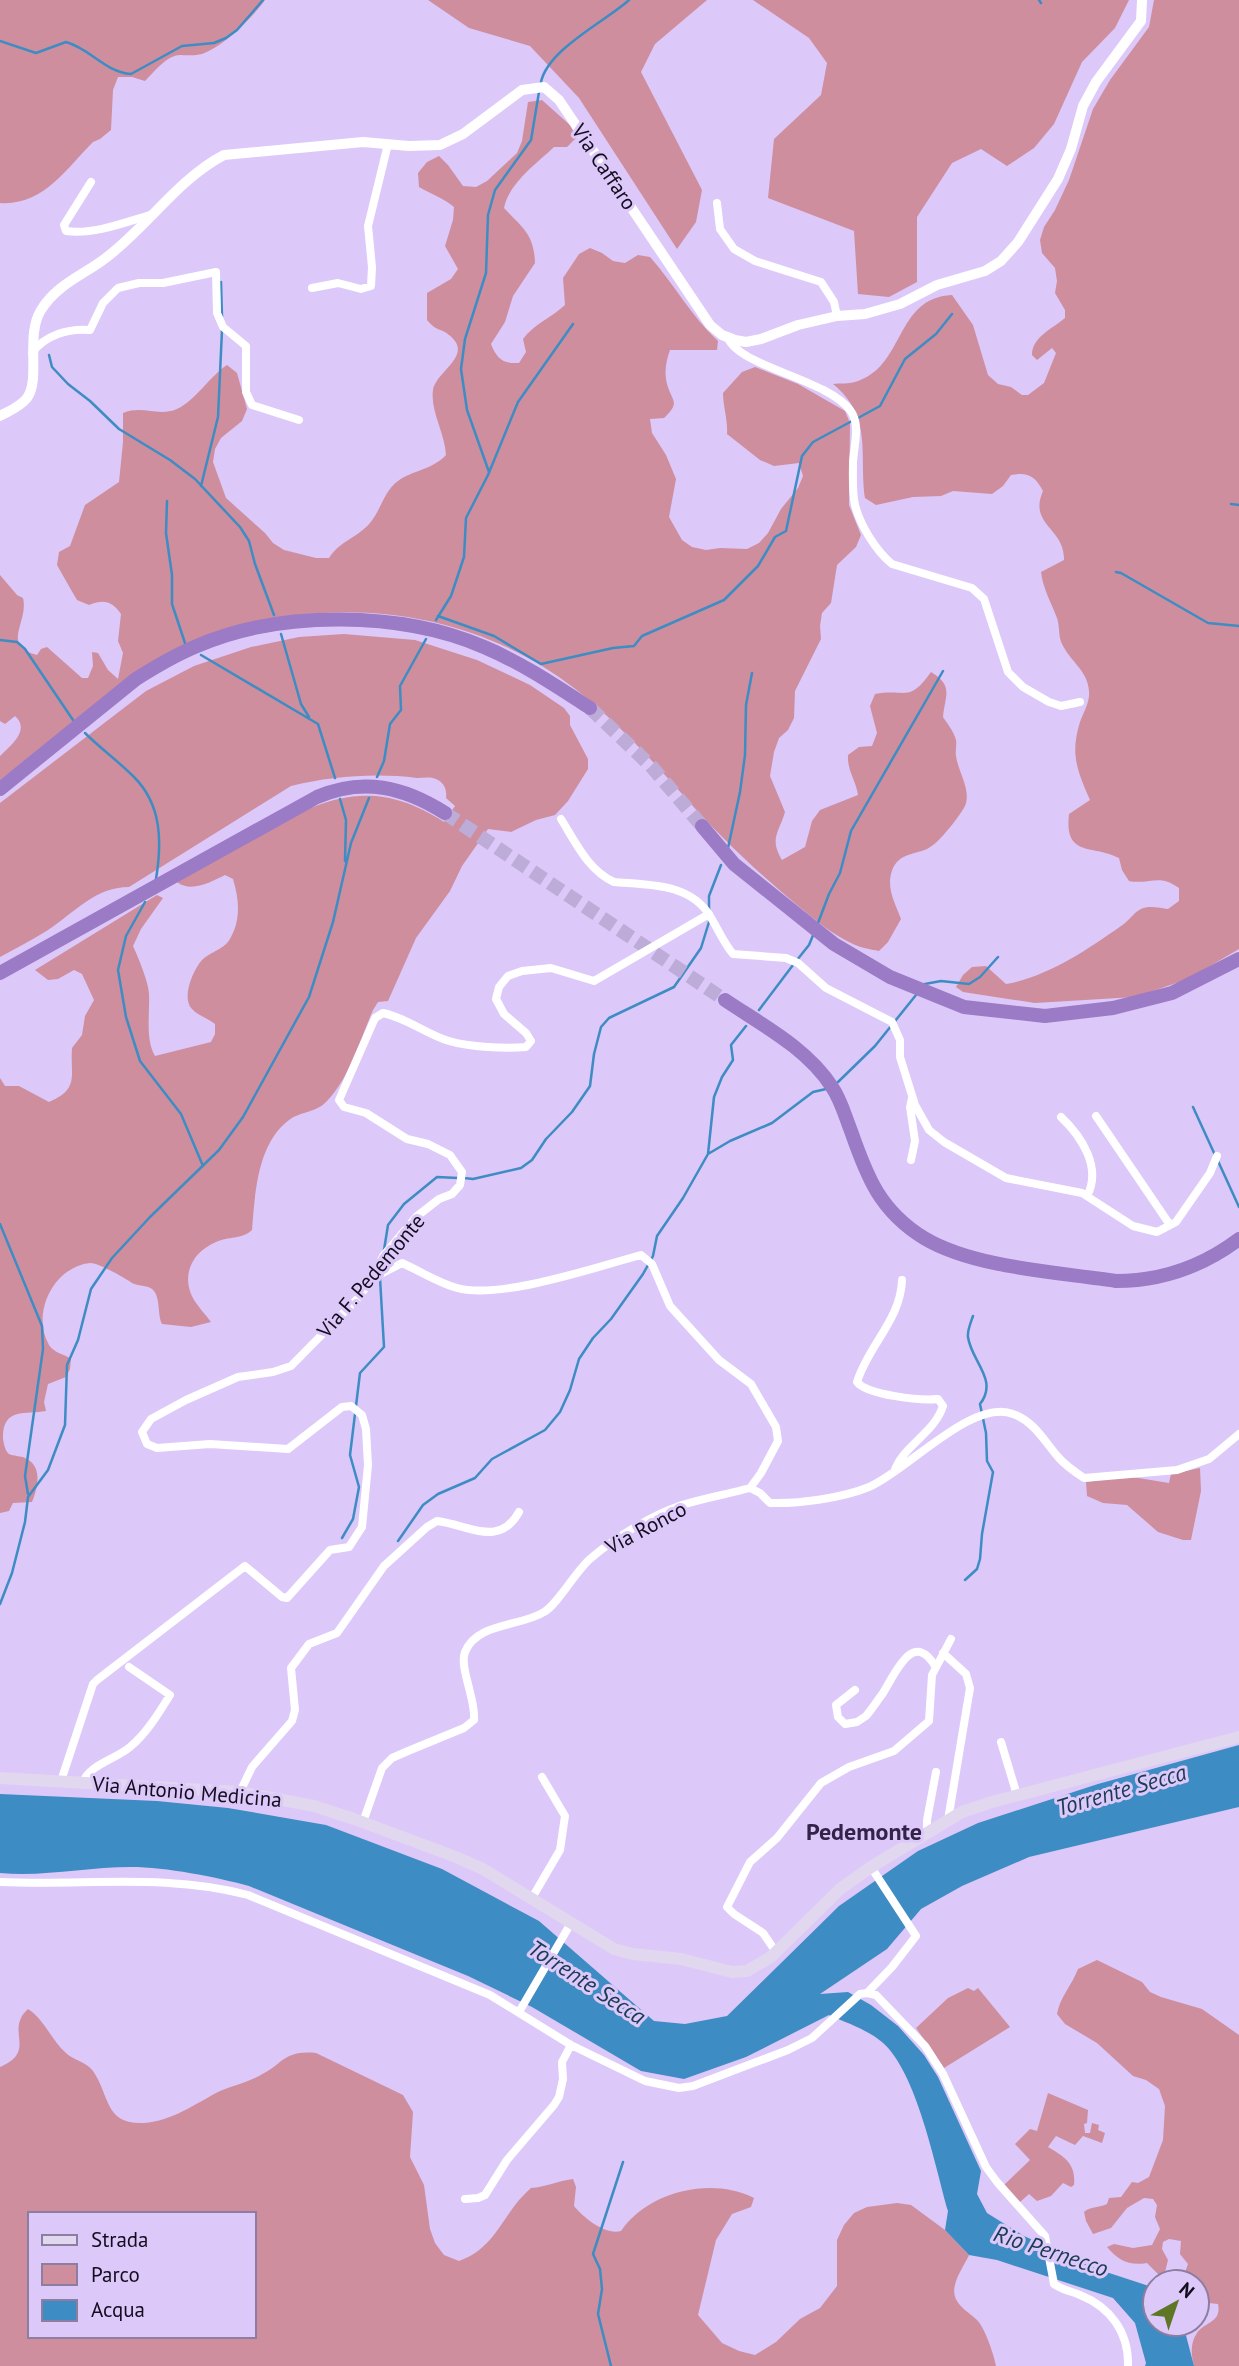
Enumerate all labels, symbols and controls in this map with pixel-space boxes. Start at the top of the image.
street label: Via Caffaro [565,118,643,215]
street label: Via F. Pedemonte [310,1208,430,1344]
street label: Via Ronco [600,1495,691,1561]
water label: Torrente Secca [1052,1757,1189,1822]
street label: Via Antonio Medicina [90,1770,283,1813]
district label: Pedemonte [806,1816,922,1847]
water label: Torrente Secca [523,1933,651,2030]
legend [28,2212,256,2338]
water label: Rio Pernecco [990,2218,1112,2283]
text: Strada [91,2226,149,2253]
text: Parco [91,2261,140,2288]
north arrow [1141,2268,1211,2338]
text: N [1174,2277,1199,2303]
text: Acqua [91,2296,145,2323]

